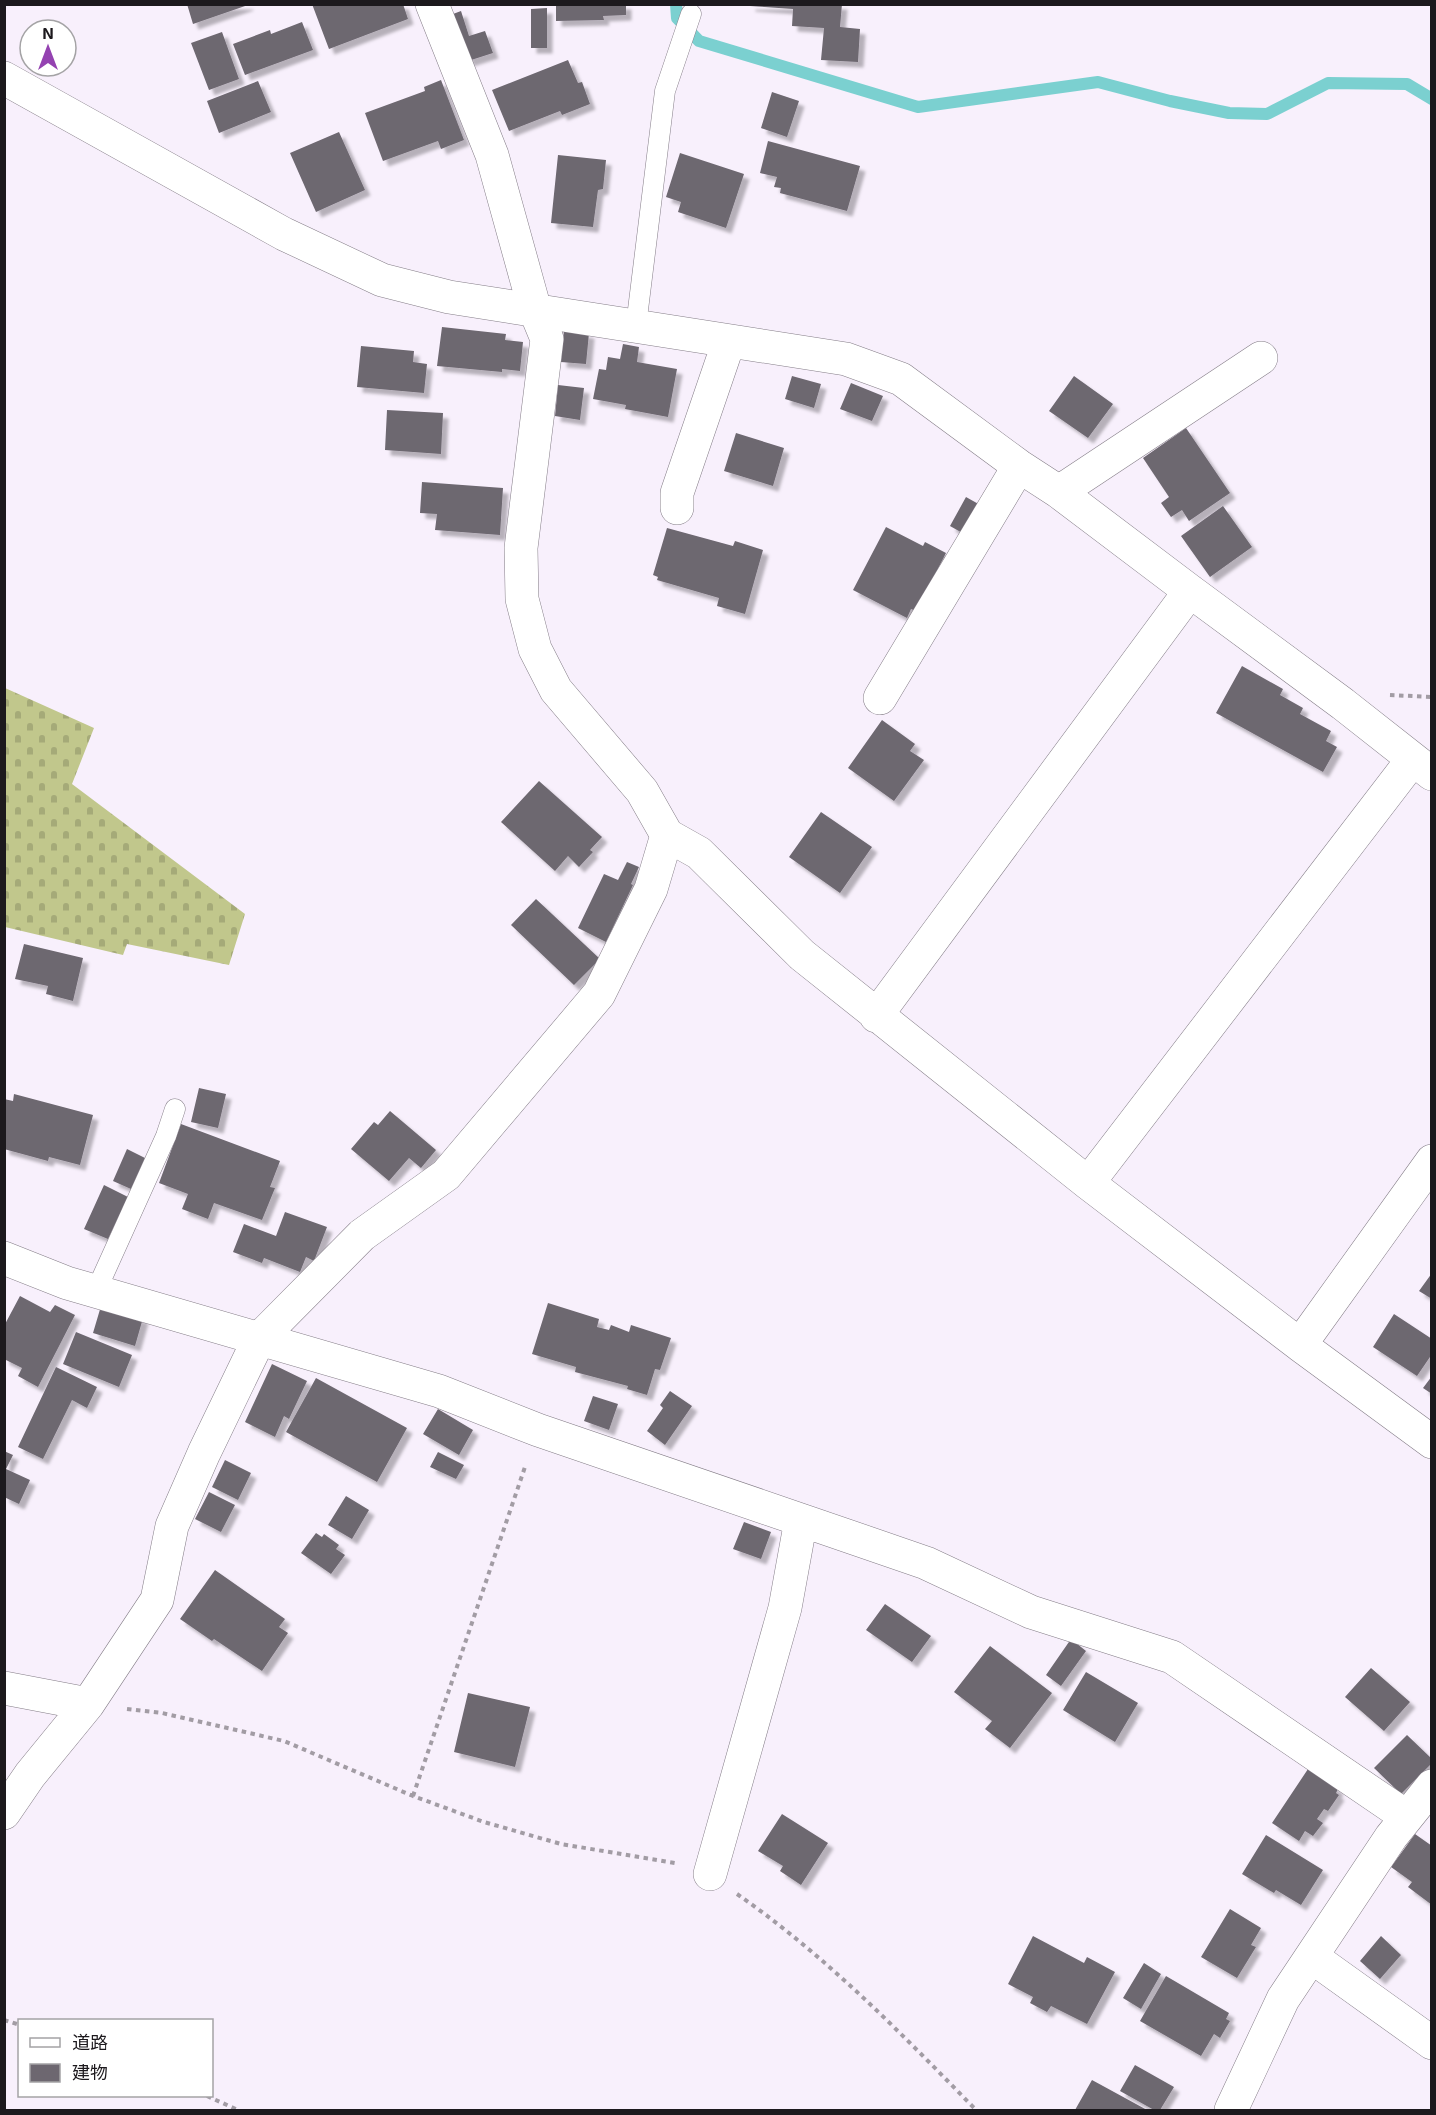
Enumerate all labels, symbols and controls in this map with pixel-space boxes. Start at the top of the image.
north arrow [18,18,78,78]
text: N [42,23,54,42]
legend [18,2019,213,2097]
text: 道路 [72,2031,108,2053]
text: 建物 [72,2061,108,2083]

